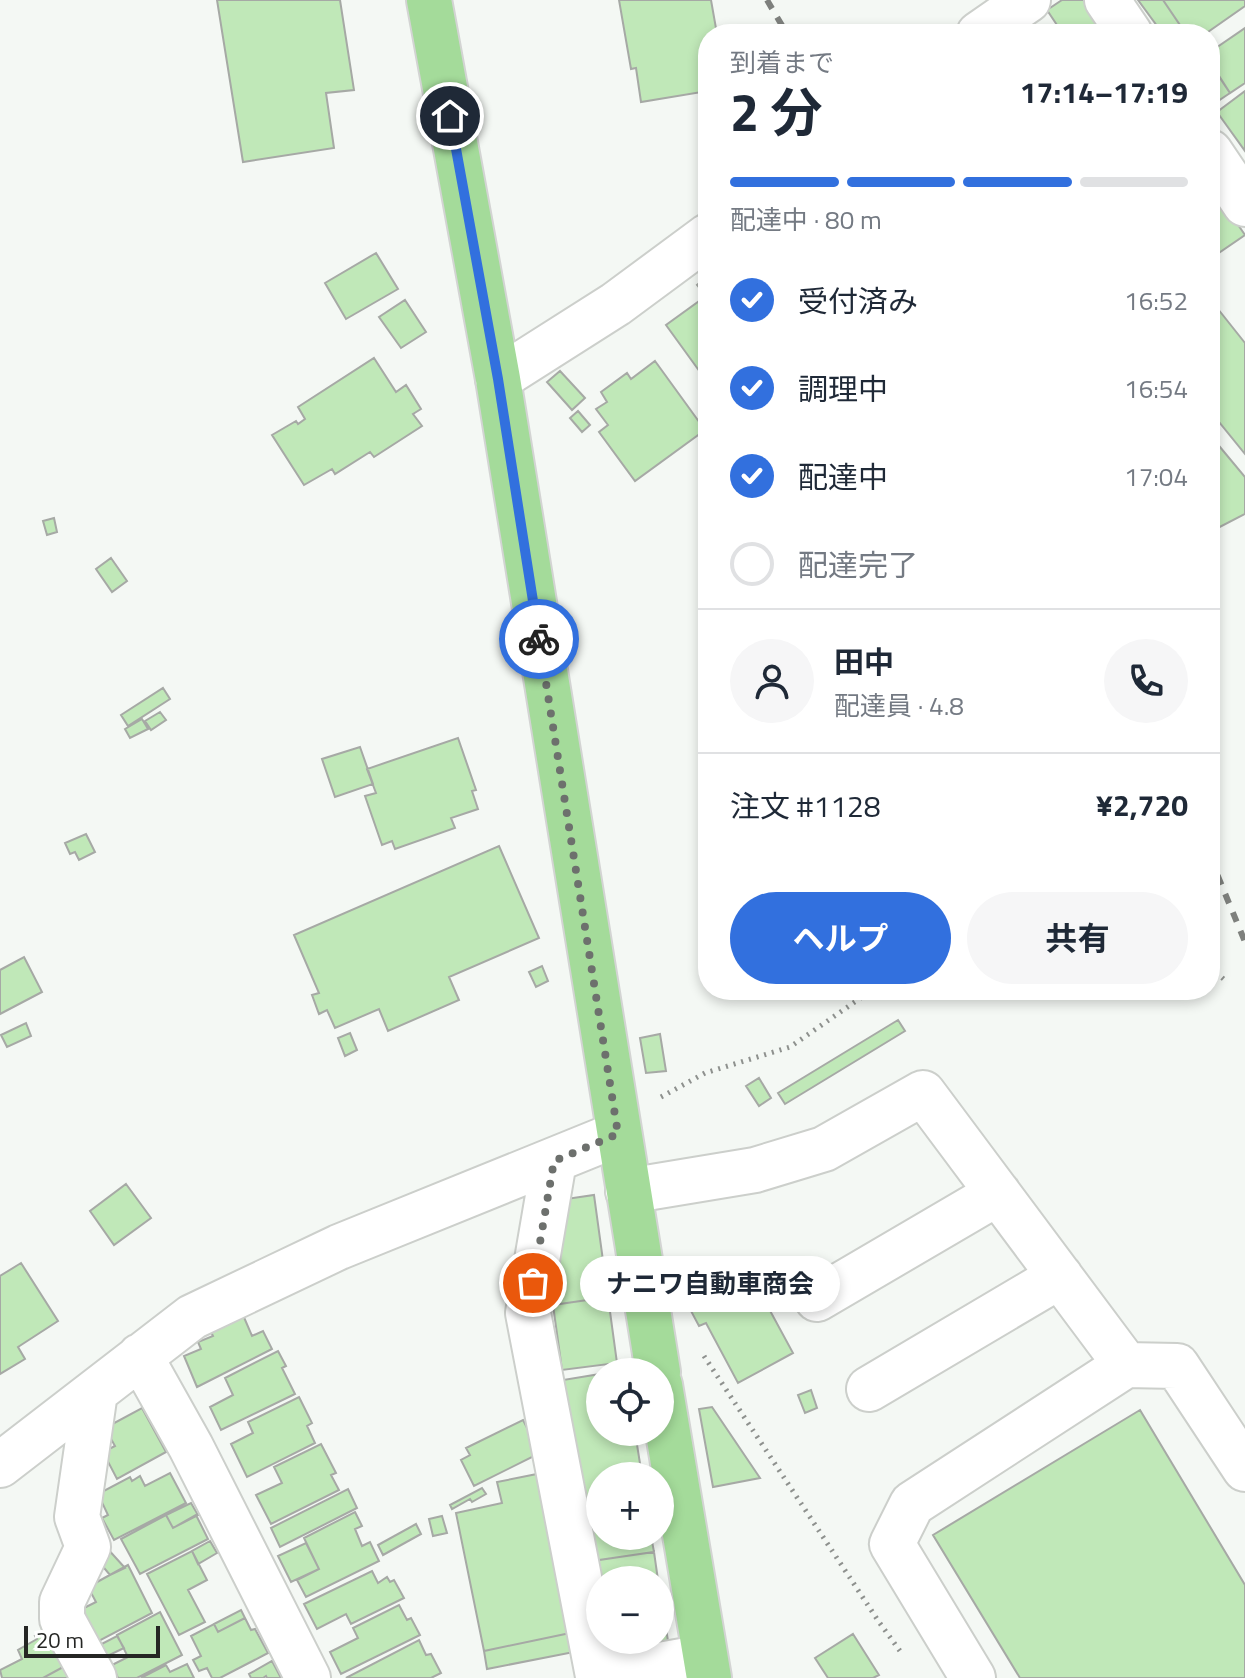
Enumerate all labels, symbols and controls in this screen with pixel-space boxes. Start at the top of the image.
text: 到着まで [730,43,834,82]
text: 17:14–17:19 [1020,69,1188,115]
text: 2 分 [730,72,823,151]
pin [416,82,484,150]
icon: home [428,94,472,138]
text: 配達中 · 80 m [730,200,882,239]
icon: check [730,278,774,322]
text: 受付済み [798,278,918,324]
text: 16:52 [1124,281,1188,320]
icon: check [730,366,774,410]
text: 調理中 [798,366,888,412]
text: 16:54 [1124,369,1188,408]
icon: check [730,454,774,498]
text: 配達中 [798,454,888,500]
text: 17:04 [1124,457,1188,496]
text: 配達完了 [798,542,918,588]
courier [499,599,579,679]
icon: bike [517,617,561,661]
button: person [730,639,814,723]
text: 田中 [834,639,894,685]
button: phone [1104,639,1188,723]
text: 配達員 · 4.8 [834,686,964,725]
text: ¥2,720 [1096,782,1188,828]
text: 注文 #1128 [730,783,881,829]
button: ヘルプ [730,892,951,984]
button: 共有 [967,892,1188,984]
pin [499,1249,567,1317]
callout: ナニワ自動車商会 [581,1255,841,1311]
icon: bag [511,1261,555,1305]
text: ナニワ自動車商会 [606,1264,814,1303]
map controls [586,1358,674,1654]
button: locate [586,1358,674,1446]
button: + [586,1462,674,1550]
button: − [586,1566,674,1654]
scale bar [24,1622,160,1658]
text: 20 m [36,1623,84,1657]

